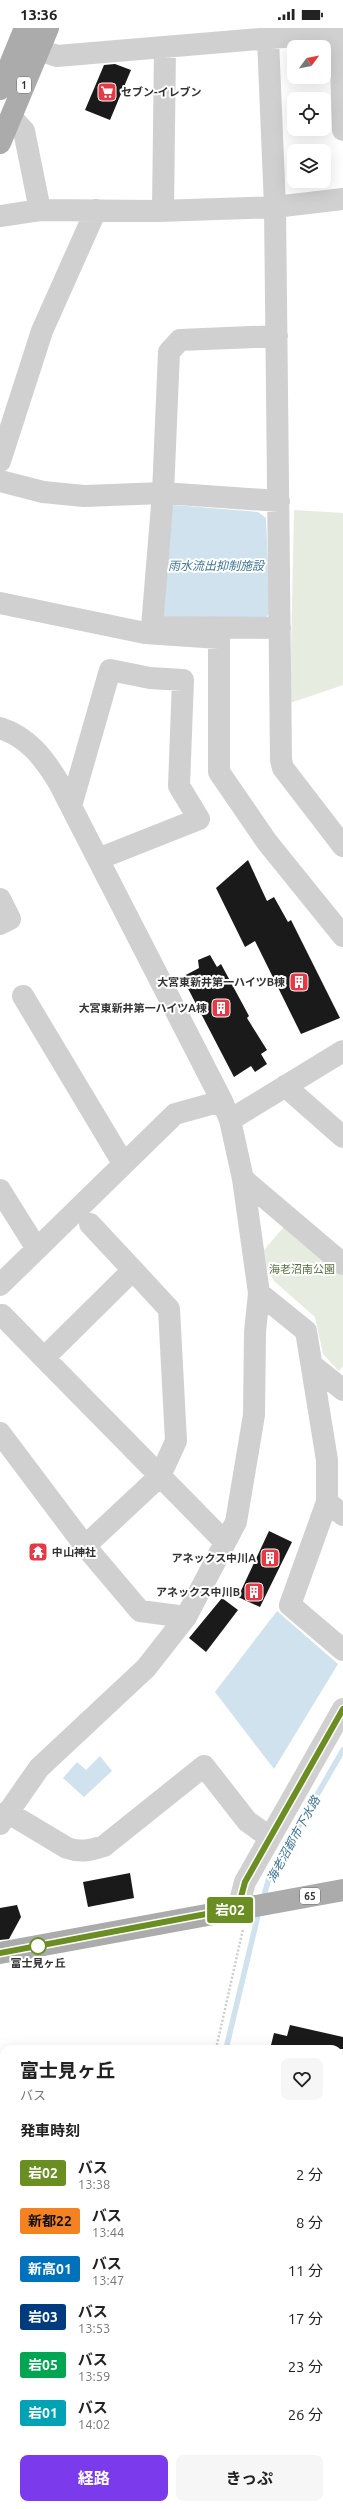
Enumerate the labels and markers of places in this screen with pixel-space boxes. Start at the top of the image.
supermarket icon: セブン-イレブン [96,81,118,103]
place label: セブン-イレブン [121,86,202,98]
building icon: 大宮東新井第一ハイツB棟 [288,971,310,993]
place label: 大宮東新井第一ハイツB棟 [157,976,285,988]
building icon: 大宮東新井第一ハイツA棟 [210,997,232,1019]
place label: 大宮東新井第一ハイツA棟 [78,1002,207,1014]
temple icon: 中山神社 [27,1541,49,1563]
place label: 中山神社 [52,1546,96,1558]
building icon: アネックス中川A [259,1547,281,1569]
place label: アネックス中川A [172,1552,256,1564]
building icon: アネックス中川B [243,1581,265,1603]
place label: アネックス中川B [156,1586,240,1598]
marker: 富士見ヶ丘 [29,1937,47,1955]
place label: 富士見ヶ丘 [11,1957,66,1969]

